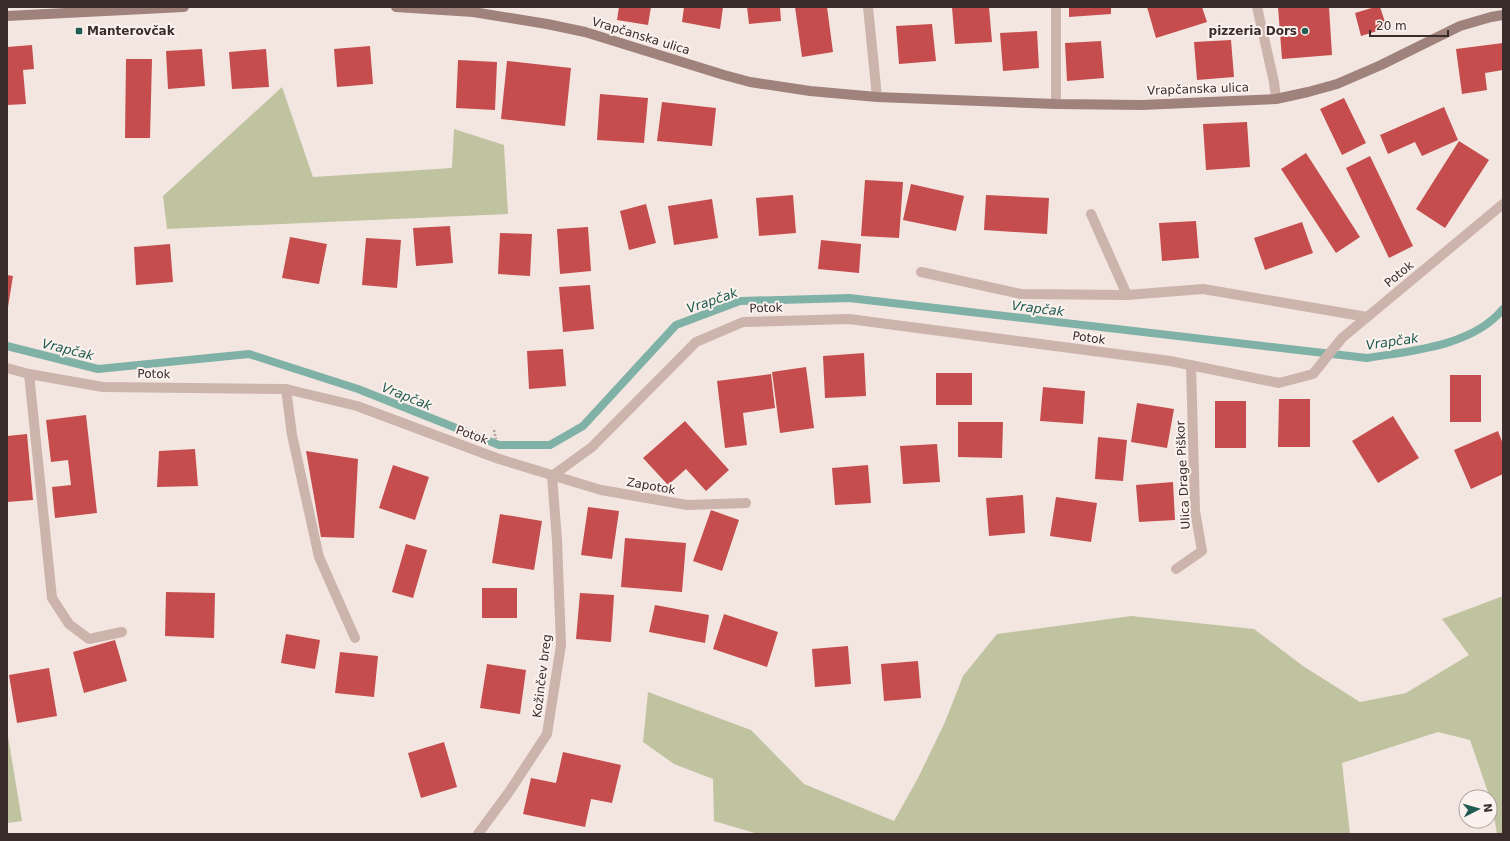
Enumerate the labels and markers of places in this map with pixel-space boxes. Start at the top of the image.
place label: Manterovčak [87,24,176,38]
place label: pizzeria Dors [1209,24,1297,38]
marker: Manterovčak [74,26,84,36]
marker: pizzeria Dors [1300,26,1310,36]

